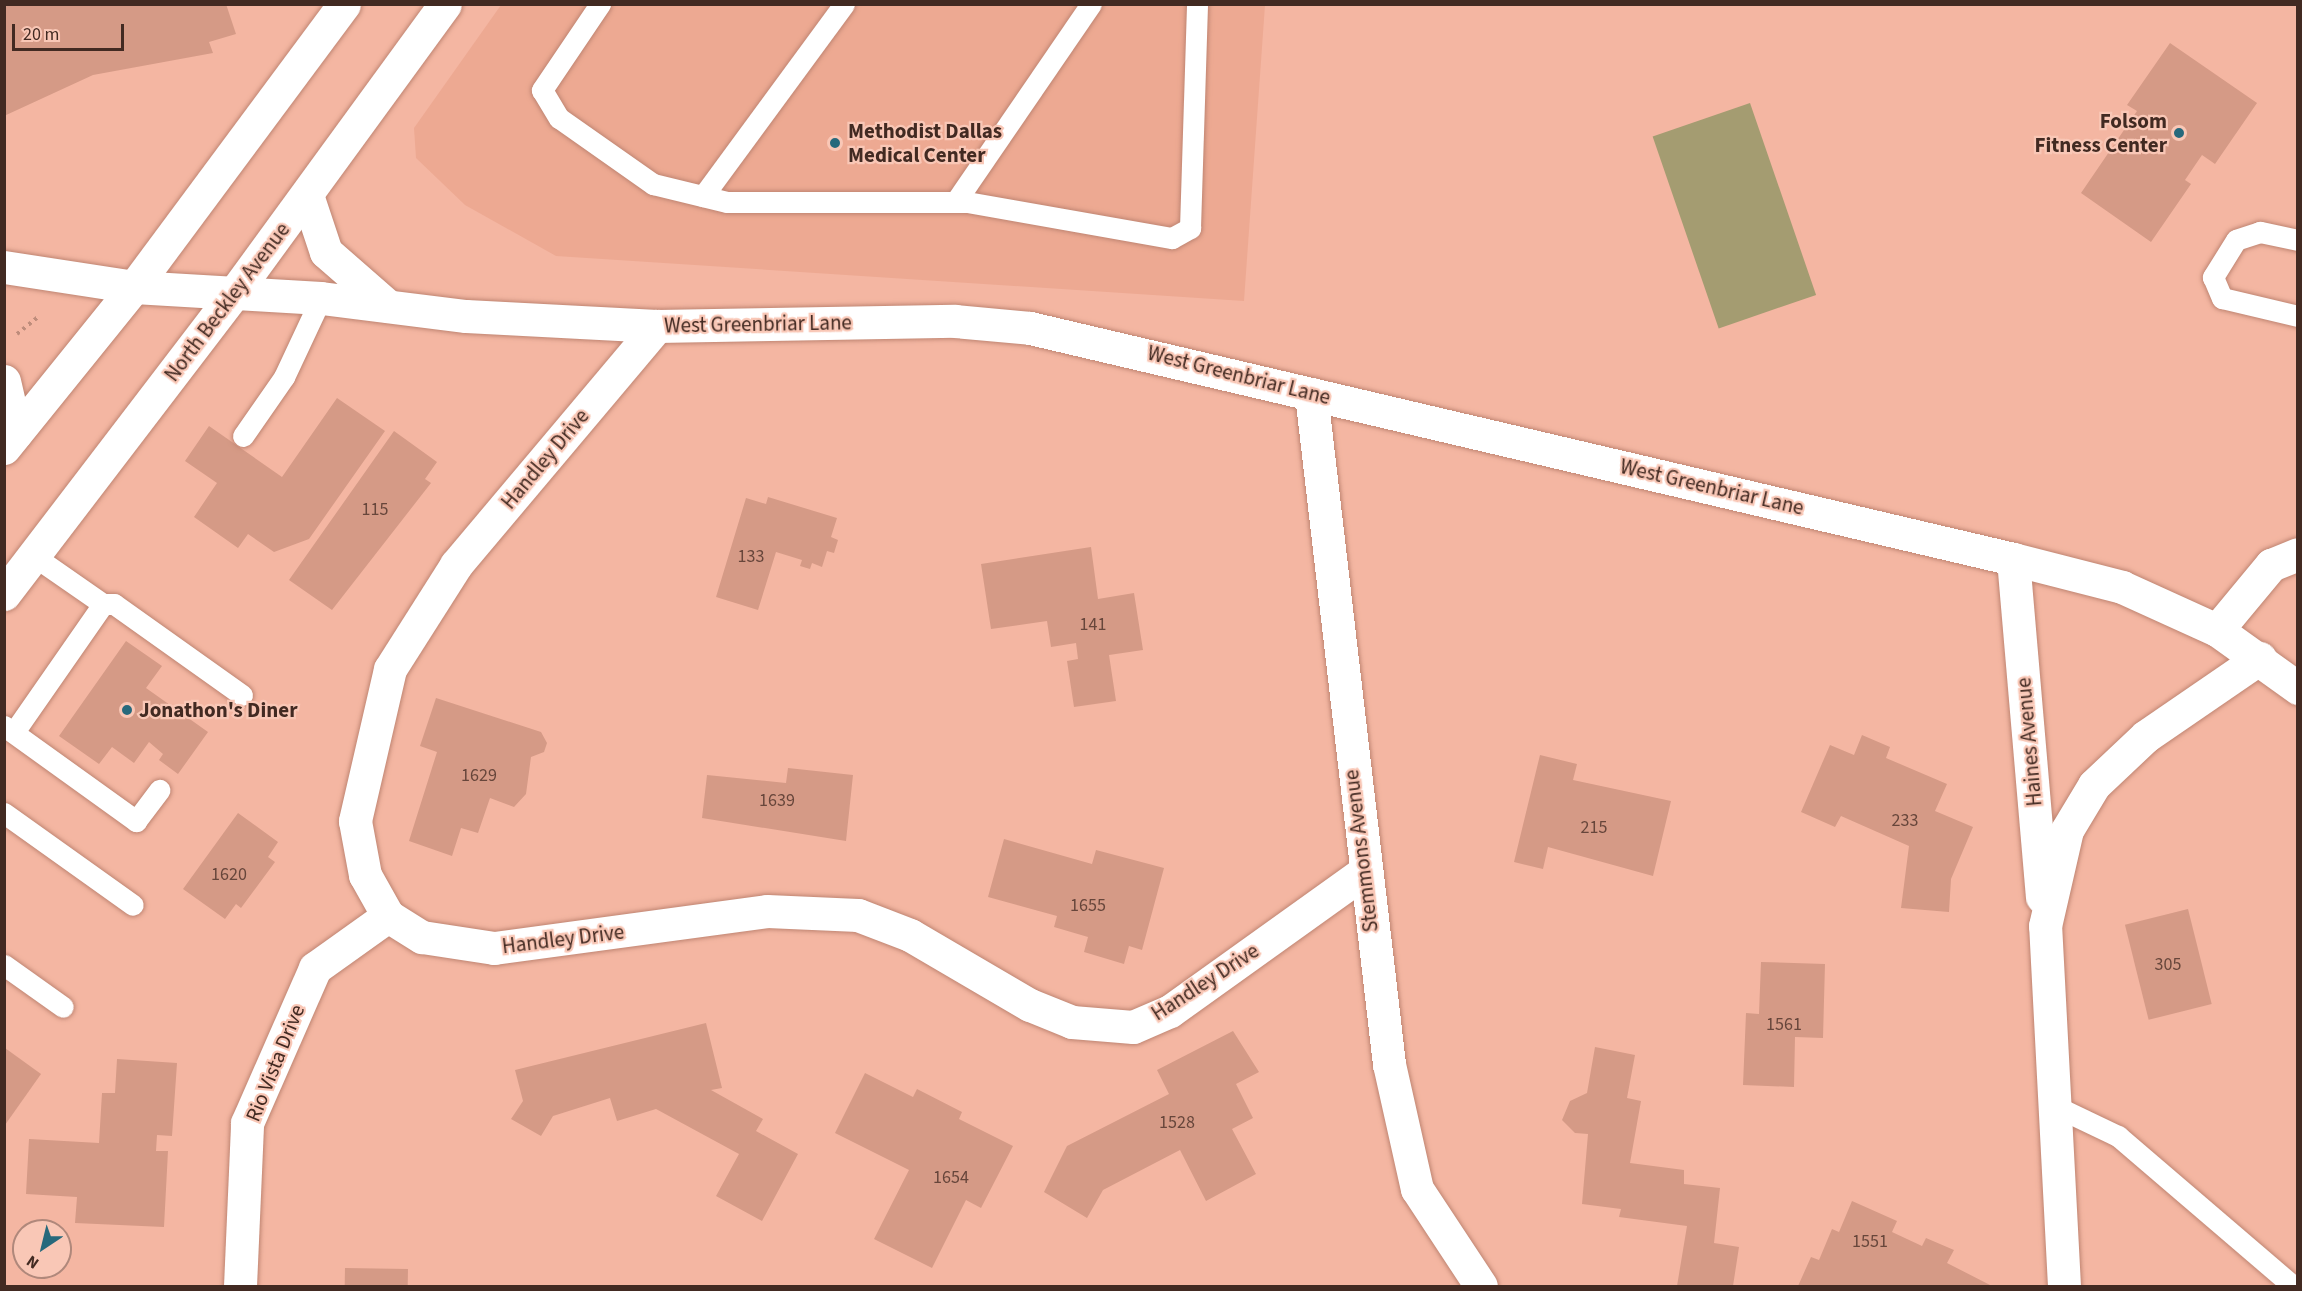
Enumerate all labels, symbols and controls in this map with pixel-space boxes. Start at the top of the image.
scale bar [15,12,128,50]
text: 20 m [23,22,59,47]
place label: Folsom Fitness Center [2034,108,2167,158]
place label: Methodist Dallas Medical Center [848,118,1002,168]
marker: Folsom Fitness Center [2172,126,2186,140]
marker: Methodist Dallas Medical Center [826,134,844,152]
street label: North Beckley Avenue [159,218,295,386]
street label: West Greenbriar Lane [664,310,852,338]
street label: West Greenbriar Lane [1145,340,1333,410]
street label: Handley Drive [496,404,594,514]
street label: West Greenbriar Lane [1618,454,1806,520]
house number: 115 [362,499,388,521]
house number: 133 [738,546,764,568]
house number: 141 [1080,614,1106,636]
street label: Haines Avenue [2011,677,2047,807]
place label: Jonathon's Diner [139,697,298,723]
marker: Jonathon's Diner [120,703,134,717]
house number: 1629 [461,765,497,787]
street label: Stemmons Avenue [1339,768,1383,934]
house number: 1639 [759,790,795,812]
house number: 233 [1892,810,1918,832]
house number: 215 [1581,817,1607,839]
house number: 1620 [211,864,247,886]
house number: 1655 [1070,895,1106,917]
street label: Handley Drive [501,919,625,959]
street label: Handley Drive [1147,938,1263,1026]
house number: 305 [2155,954,2181,976]
street label: Rio Vista Drive [240,1001,310,1125]
house number: 1561 [1766,1014,1802,1036]
house number: 1528 [1159,1112,1195,1134]
house number: 1654 [933,1167,969,1189]
north arrow [12,1219,72,1279]
house number: 1551 [1852,1231,1888,1253]
text: N [22,1250,43,1274]

